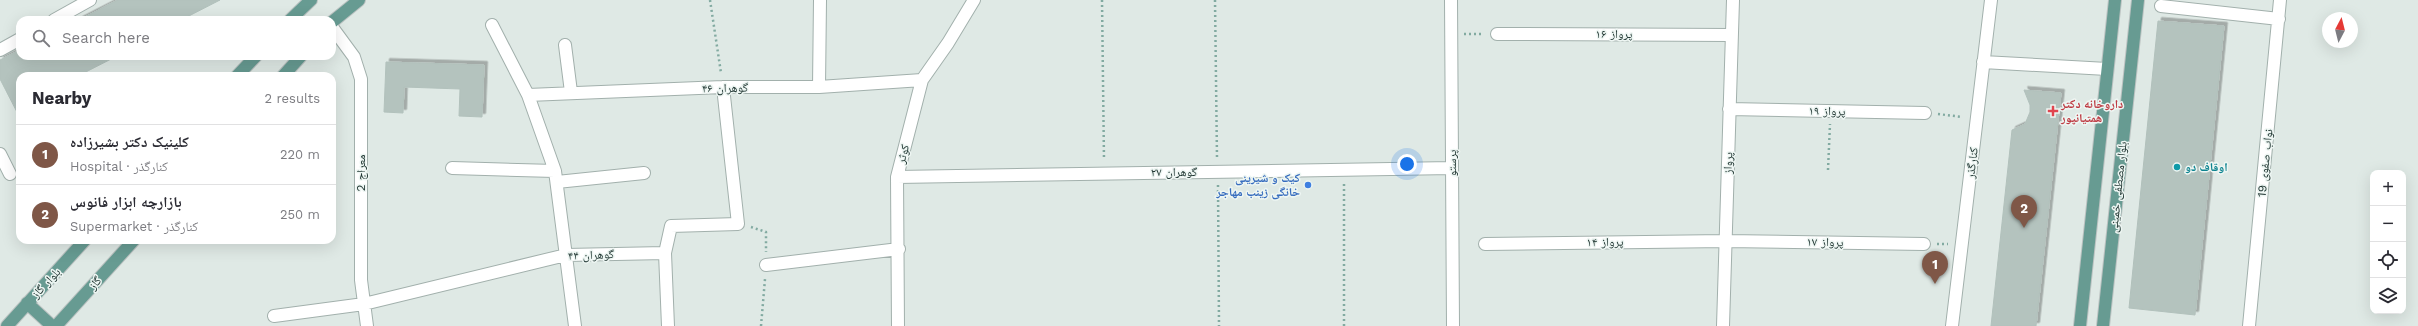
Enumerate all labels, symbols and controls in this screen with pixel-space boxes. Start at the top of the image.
north arrow [2322,12,2358,48]
search box [16,16,336,60]
icon: search [30,27,52,49]
street label: پرواز ۱۶ [1596,27,1633,41]
text: Search here [62,29,150,47]
street label: گوهران ۴۶ [702,81,748,95]
text: Nearby [32,88,91,108]
text: 2 results [265,91,320,106]
place label: داروخانه دکتر همتیانپور [2060,97,2123,125]
street label: پرواز ۱۹ [1808,104,1846,118]
marker: داروخانه دکتر همتیانپور [2048,106,2058,116]
street label: نواب صفوی 19 [2254,128,2276,198]
text: کلینیک دکتر بشیرزاده [70,133,189,151]
street label: بلوار مصطفی خمینی [2106,141,2130,233]
street label: کوثر [893,143,912,166]
text: 1 [42,147,48,162]
text: 220 m [280,147,320,162]
street label: کنارگذر [1963,147,1981,180]
street label: پرستو [1445,149,1459,176]
street label: پرواز [1721,151,1735,175]
your location [1397,154,1417,174]
street label: معراج 2 [354,155,368,191]
text: Hospital · کنارگذر [70,159,168,174]
place label: اوقاف دو [2185,160,2228,174]
marker: اوقاف دو [2172,162,2182,172]
street label: گوهران ۲۷ [1151,165,1197,179]
map controls [2370,170,2406,314]
button: + [2370,170,2406,206]
place label: کیک و شیرینی خانگی زینب مهاجر [1215,171,1301,200]
marker: کیک و شیرینی خانگی زینب مهاجر [1303,180,1313,190]
text: بازارچه ابزار فانوس [70,193,182,211]
pin: 2 [2011,195,2037,228]
button: − [2370,206,2406,242]
text: 2 [41,207,49,222]
text: 250 m [280,207,320,222]
text: Supermarket · کنارگذر [70,219,198,234]
street label: پرواز ۱۴ [1586,235,1624,249]
street label: پرواز ۱۷ [1806,235,1844,249]
button: locate [2370,242,2406,278]
street label: گوهران ۴۴ [568,247,614,263]
pin: 1 [1922,251,1948,284]
street label: بلوار گاز [28,265,64,302]
street label: گاز [85,274,104,293]
button: layers [2370,278,2406,314]

